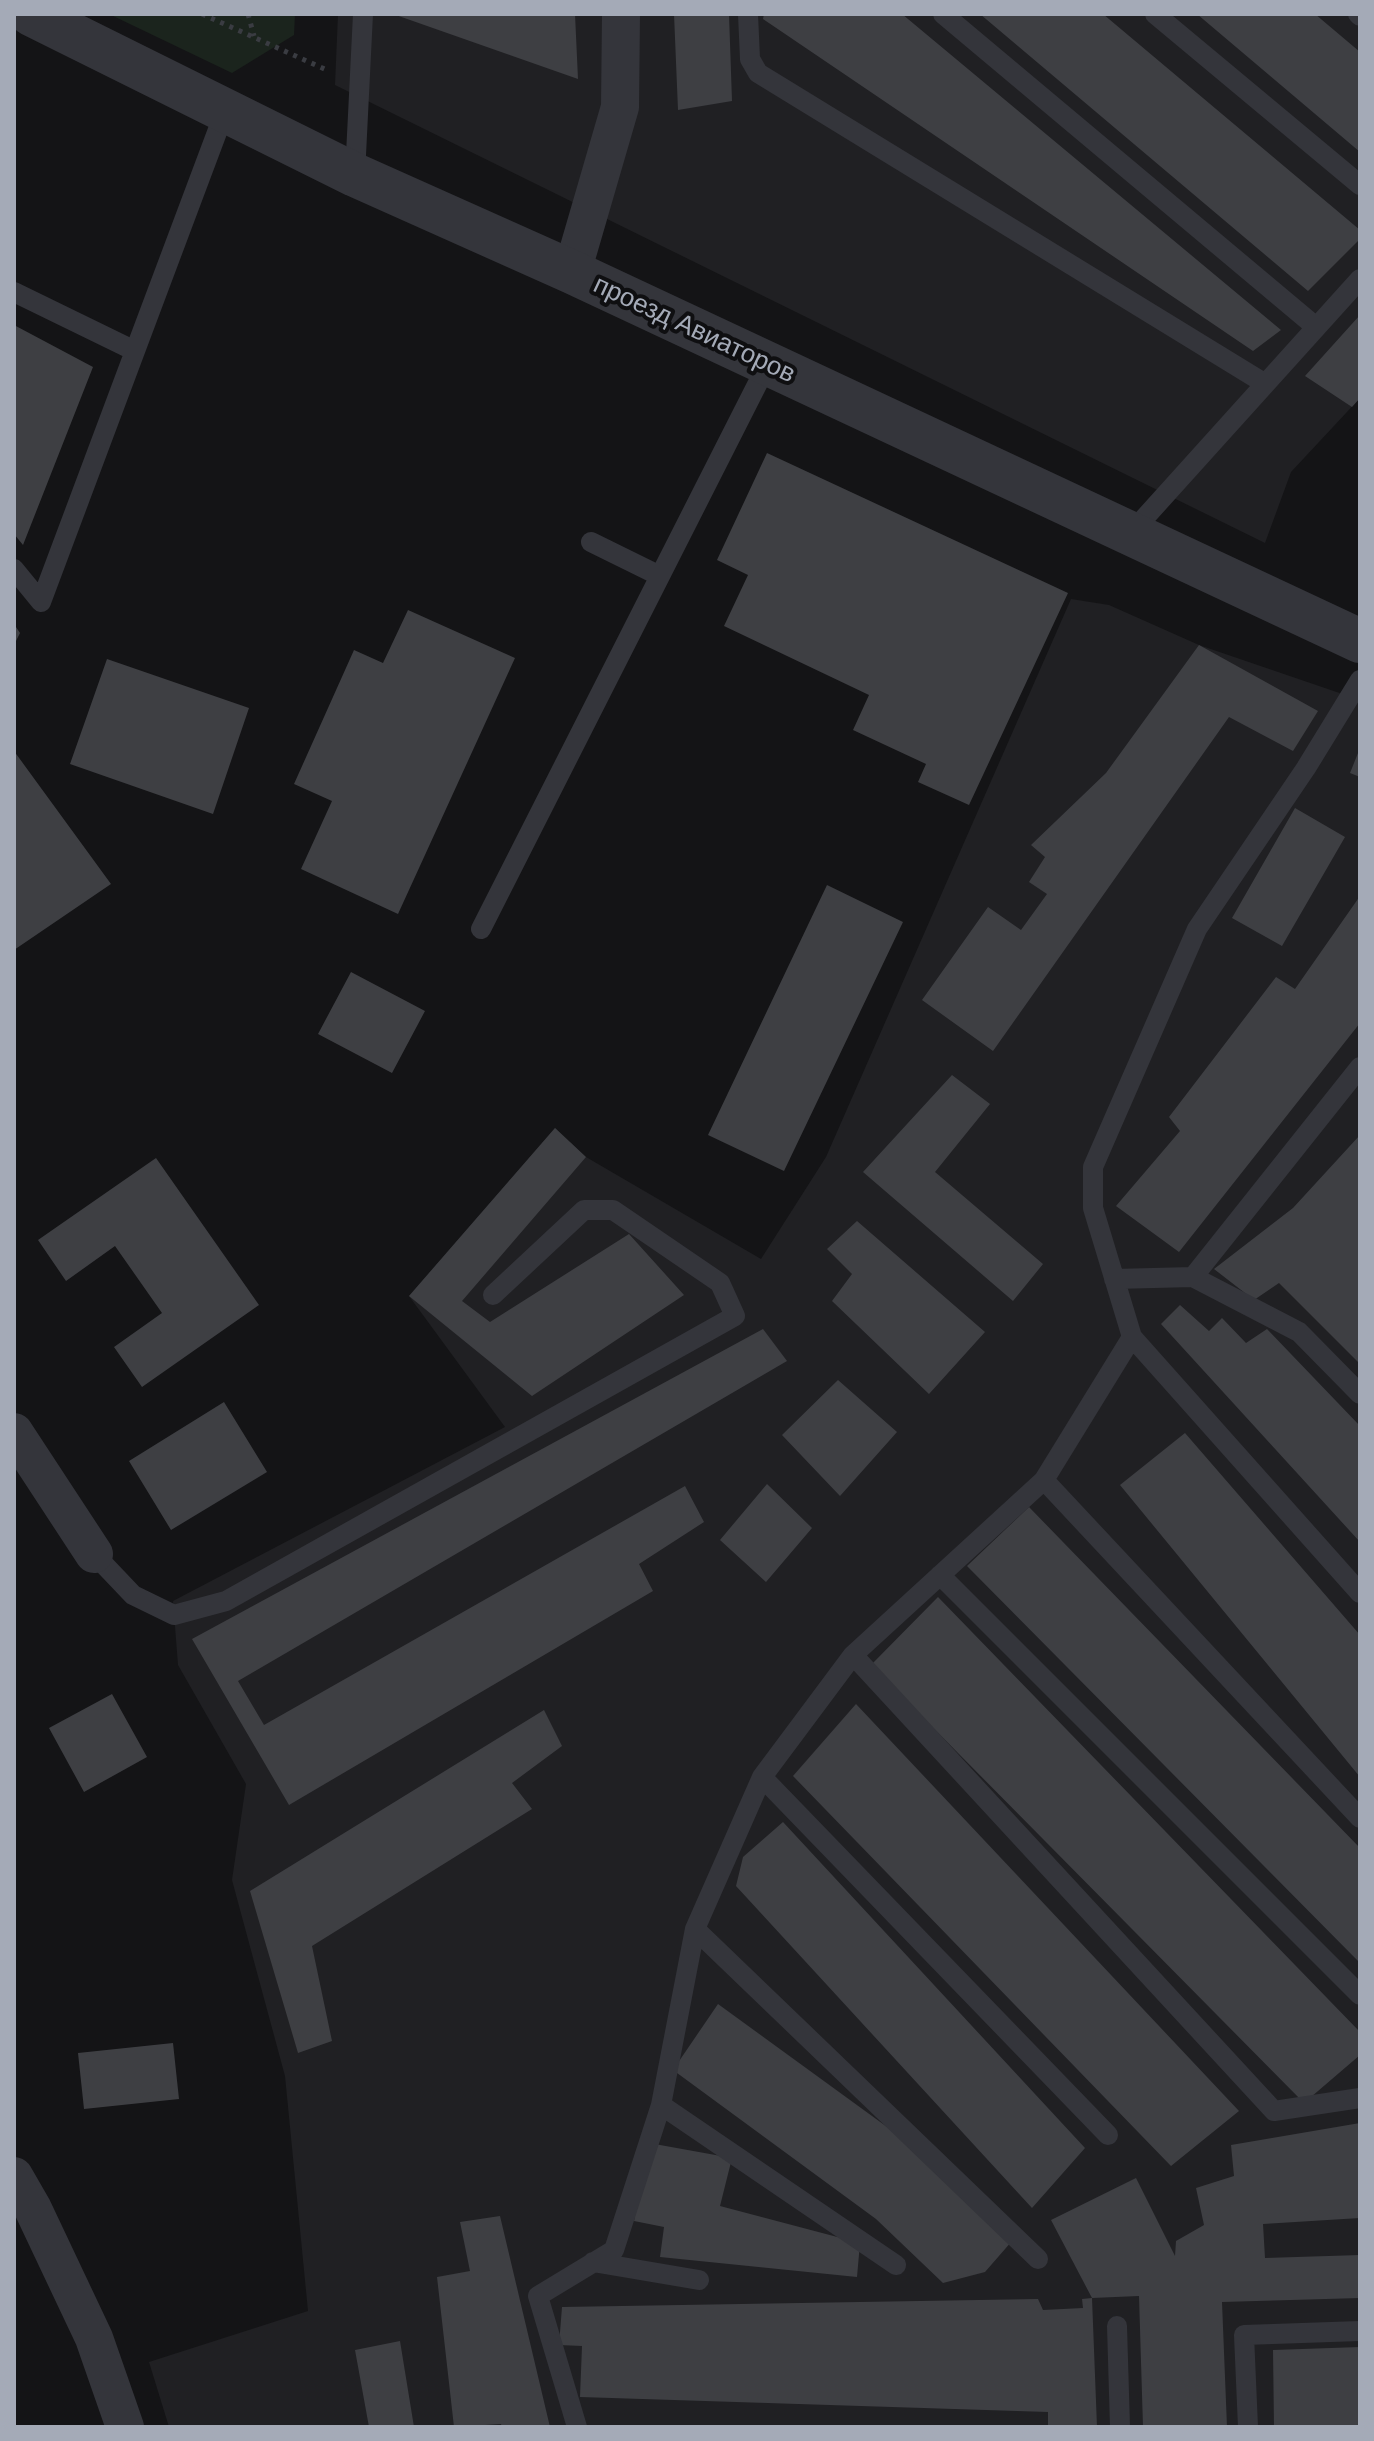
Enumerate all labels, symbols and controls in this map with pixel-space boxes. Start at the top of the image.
street label: проезд Авиаторов [588,270,800,390]

